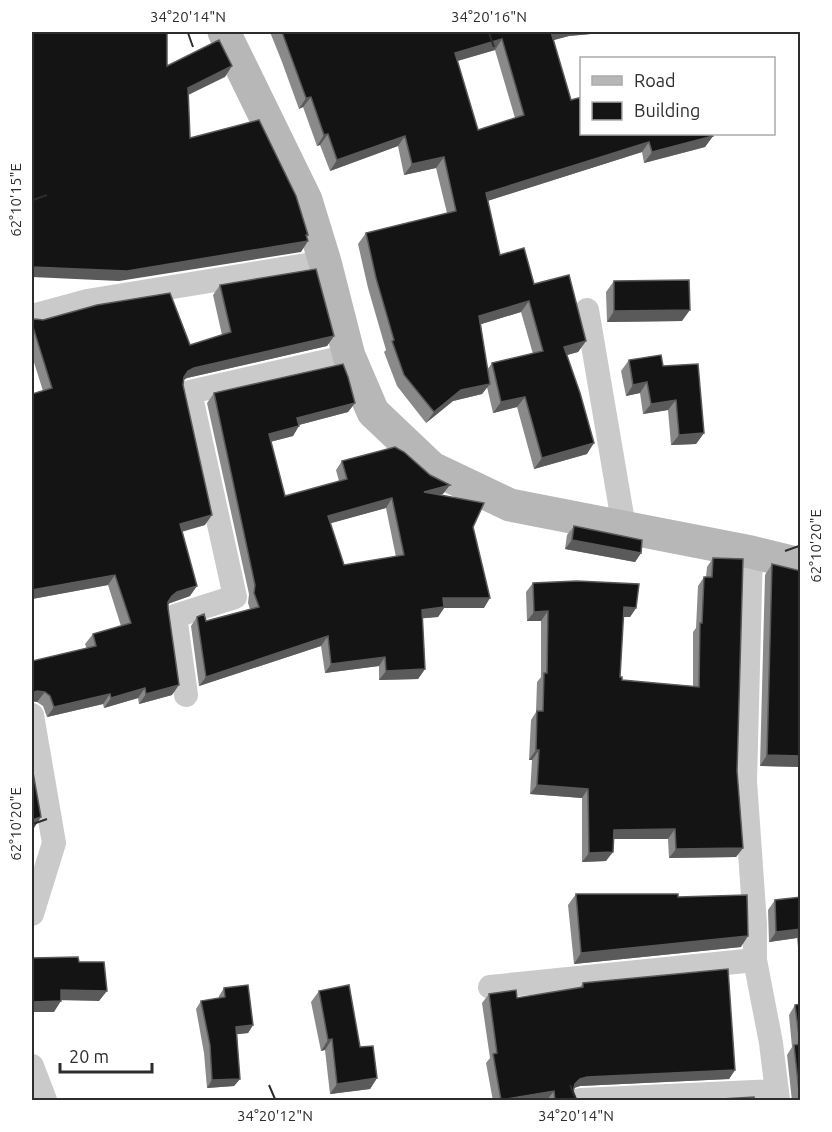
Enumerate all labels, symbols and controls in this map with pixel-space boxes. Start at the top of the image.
text: 34°20'14"N [150,8,226,25]
text: 34°20'16"N [451,8,527,25]
legend [580,57,775,135]
text: Road [634,70,676,90]
text: Building [634,100,700,120]
text: 62°10'15"E [7,163,24,237]
text: 62°10'20"E [807,509,824,583]
text: 62°10'20"E [7,787,24,861]
scale bar [60,1036,152,1074]
text: 20 m [69,1046,109,1066]
text: 34°20'12"N [237,1107,313,1124]
text: 34°20'14"N [538,1107,614,1124]

